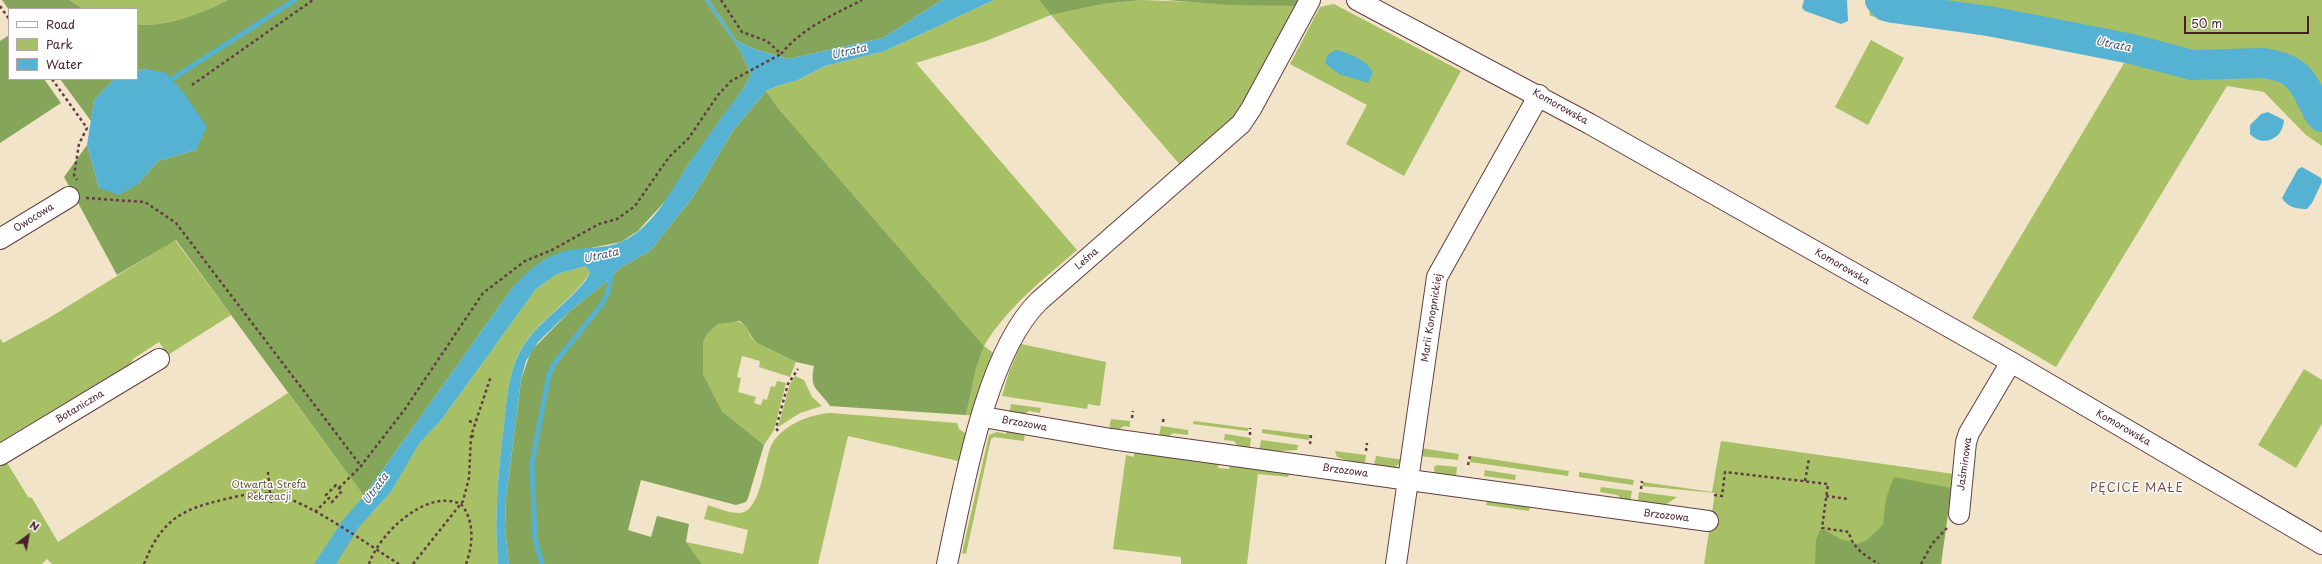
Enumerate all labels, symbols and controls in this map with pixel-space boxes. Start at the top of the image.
legend [8,8,138,80]
scale bar [2186,8,2311,34]
text: 50 m [2191,14,2222,32]
text: Road [46,15,75,33]
text: Park [46,35,73,53]
water label: Utrata [2094,35,2132,55]
water label: Utrata [830,42,868,62]
text: Water [46,55,82,73]
street label: Komorowska [1530,87,1590,127]
street label: Owocowa [12,201,56,235]
water label: Utrata [582,246,620,266]
street label: Leśna [1073,246,1101,272]
street label: Komorowska [1812,246,1872,288]
street label: Marii Konopnickiej [1419,273,1445,363]
street label: Botaniczna [54,388,106,426]
street label: Komorowska [2093,407,2153,449]
street label: Brzozowa [1000,414,1048,434]
street label: Jaśminowa [1955,437,1975,491]
street label: Brzozowa [1321,462,1369,480]
water label: Utrata [360,471,392,507]
park label: Otwarta Strefa Rekreacji [232,479,306,502]
district label: PĘCICE MAŁE [2090,482,2184,496]
street label: Brzozowa [1642,507,1690,525]
north arrow [8,516,48,556]
text: N [26,516,43,535]

